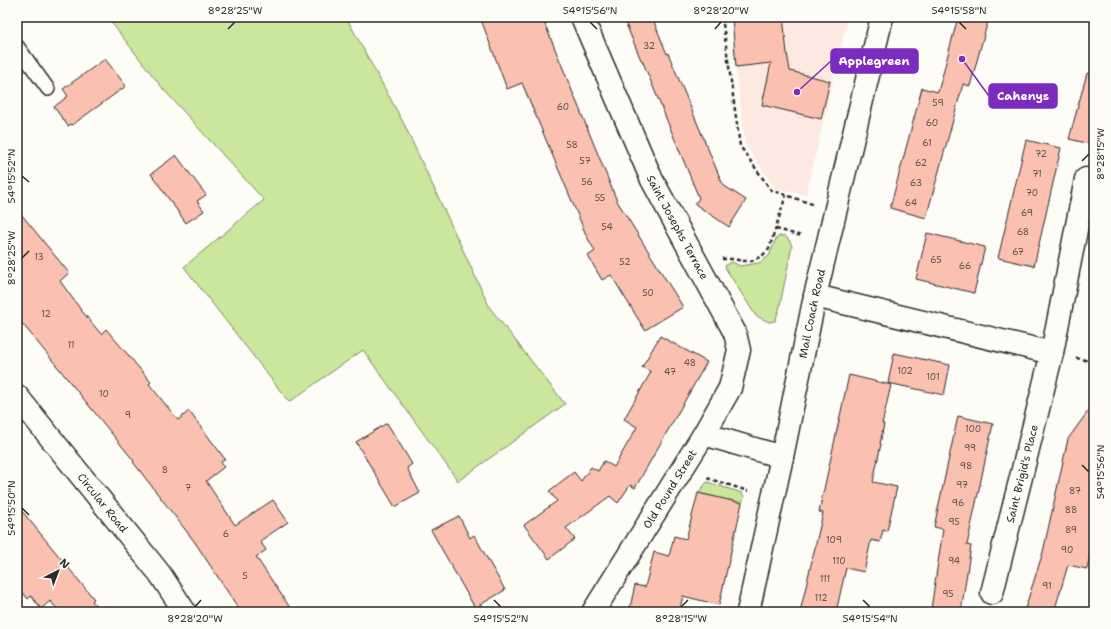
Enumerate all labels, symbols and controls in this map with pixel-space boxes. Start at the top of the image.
text: 8°28'25"W [208,4,263,17]
text: 54°15'56"N [563,4,617,17]
text: 8°28'20"W [693,4,749,17]
text: 54°15'58"N [931,4,987,17]
house number: 32 [643,40,655,52]
callout: Applegreen [831,49,918,73]
text: Applegreen [839,53,910,69]
callout: Cahenys [989,84,1057,108]
text: Cahenys [997,88,1049,104]
house number: 59 [932,97,944,109]
house number: 60 [557,101,569,113]
house number: 60 [926,117,938,129]
text: 8°28'15"W [1094,128,1107,180]
house number: 61 [922,137,932,149]
house number: 58 [566,139,578,151]
house number: 72 [1035,148,1047,160]
text: 54°15'52"N [5,149,18,203]
house number: 57 [579,155,591,167]
house number: 62 [915,157,927,169]
house number: 71 [1032,168,1042,180]
street label: Saint Josephs Terrace [643,173,712,282]
house number: 56 [581,176,593,188]
house number: 63 [910,177,922,189]
house number: 70 [1026,187,1038,199]
house number: 55 [595,192,605,204]
house number: 64 [905,197,917,209]
house number: 69 [1021,207,1033,219]
house number: 54 [601,221,613,233]
house number: 68 [1017,226,1029,238]
text: 8°28'25"W [5,230,18,285]
house number: 67 [1012,246,1024,258]
house number: 13 [34,251,44,263]
house number: 65 [930,254,942,266]
house number: 52 [619,256,631,268]
house number: 66 [959,260,971,272]
street label: Mail Coach Road [795,267,829,360]
house number: 50 [642,287,654,299]
house number: 12 [41,308,51,320]
house number: 11 [67,339,75,351]
house number: 48 [684,357,696,369]
house number: 102 [897,365,913,377]
house number: 47 [664,366,676,378]
house number: 101 [926,371,940,383]
house number: 10 [99,388,109,400]
house number: 9 [125,409,131,421]
house number: 100 [965,423,981,435]
street label: Saint Brigid's Place [1002,423,1041,524]
house number: 99 [964,442,976,454]
text: 54°15'56"N [1094,445,1107,499]
street label: Old Pound Street [639,446,700,531]
house number: 98 [960,460,972,472]
house number: 8 [162,464,168,476]
street label: Circular Road [74,470,131,536]
house number: 97 [956,479,968,491]
text: 54°15'50"N [5,480,18,536]
house number: 7 [185,482,191,494]
house number: 87 [1069,485,1081,497]
house number: 96 [952,497,964,509]
house number: 88 [1065,504,1077,516]
house number: 95 [948,516,960,528]
house number: 89 [1065,524,1077,536]
house number: 6 [223,528,229,540]
house number: 109 [826,534,842,546]
house number: 90 [1061,544,1073,556]
north arrow [38,551,78,591]
text: N [56,555,73,573]
house number: 110 [832,555,846,567]
house number: 94 [948,555,960,567]
house number: 5 [242,570,248,582]
house number: 111 [820,573,830,585]
house number: 91 [1042,580,1052,592]
house number: 95 [942,588,954,600]
house number: 112 [814,592,828,604]
text: 8°28'20"W [167,612,223,625]
text: 54°15'52"N [474,612,528,625]
text: 8°28'15"W [655,612,707,625]
text: 54°15'54"N [842,612,898,625]

